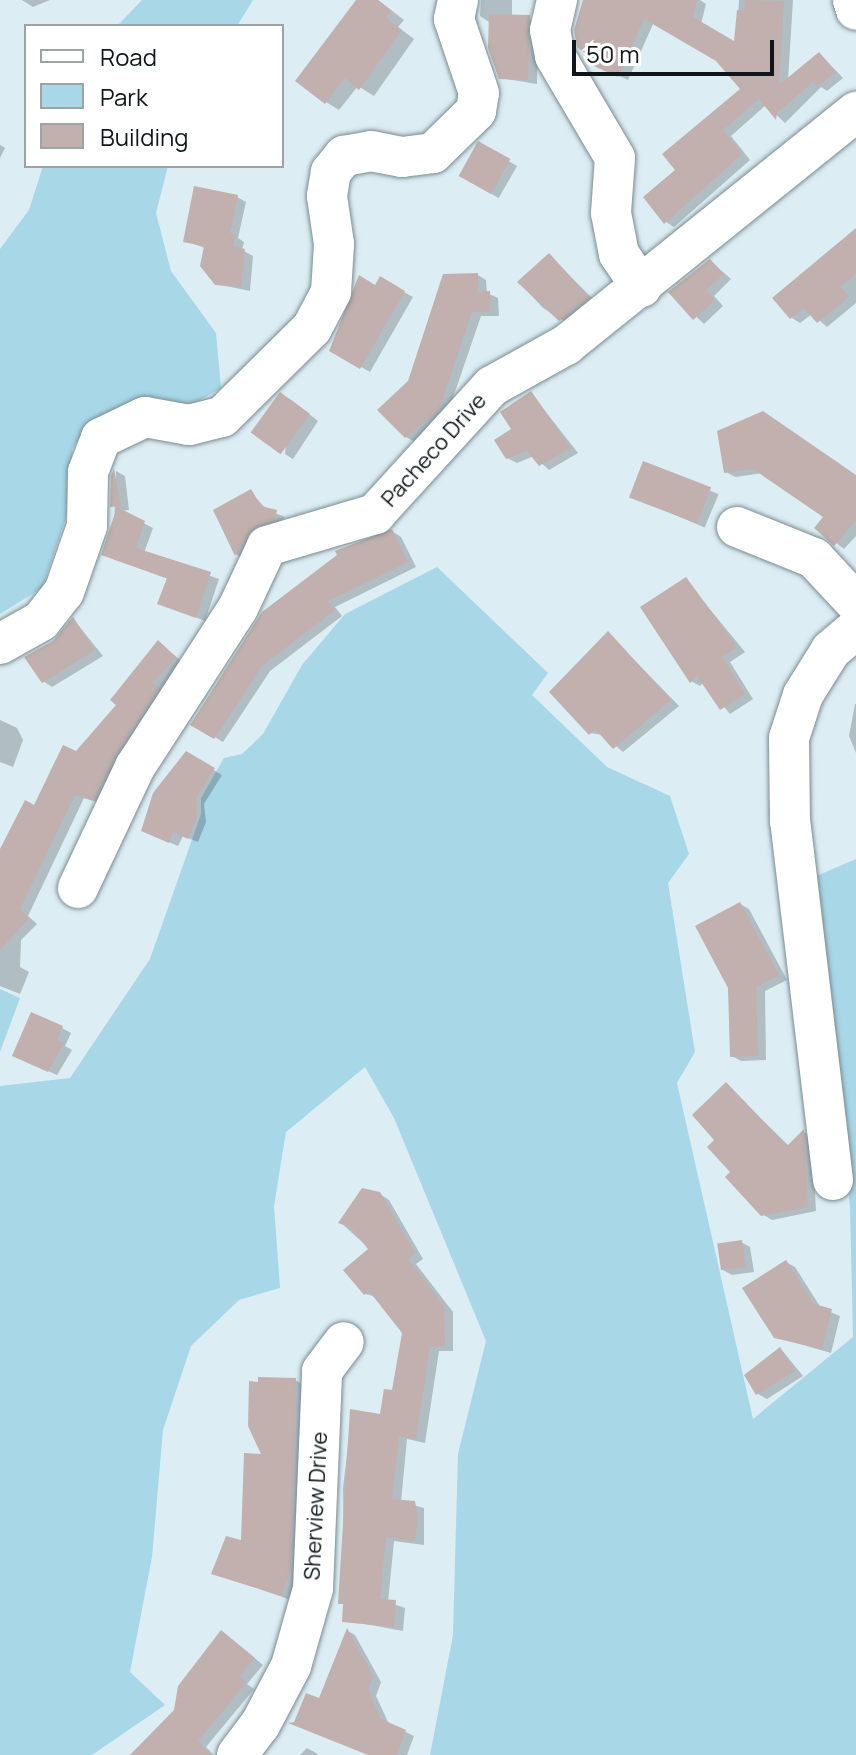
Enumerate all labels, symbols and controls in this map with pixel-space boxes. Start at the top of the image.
legend [24,24,284,168]
scale bar [576,24,778,74]
text: 50 m [586,37,640,70]
text: Road [100,40,157,73]
text: Park [100,80,148,113]
text: Building [100,120,188,153]
street label: Pacheco Drive [376,388,492,512]
street label: Sherview Drive [299,1431,333,1581]

